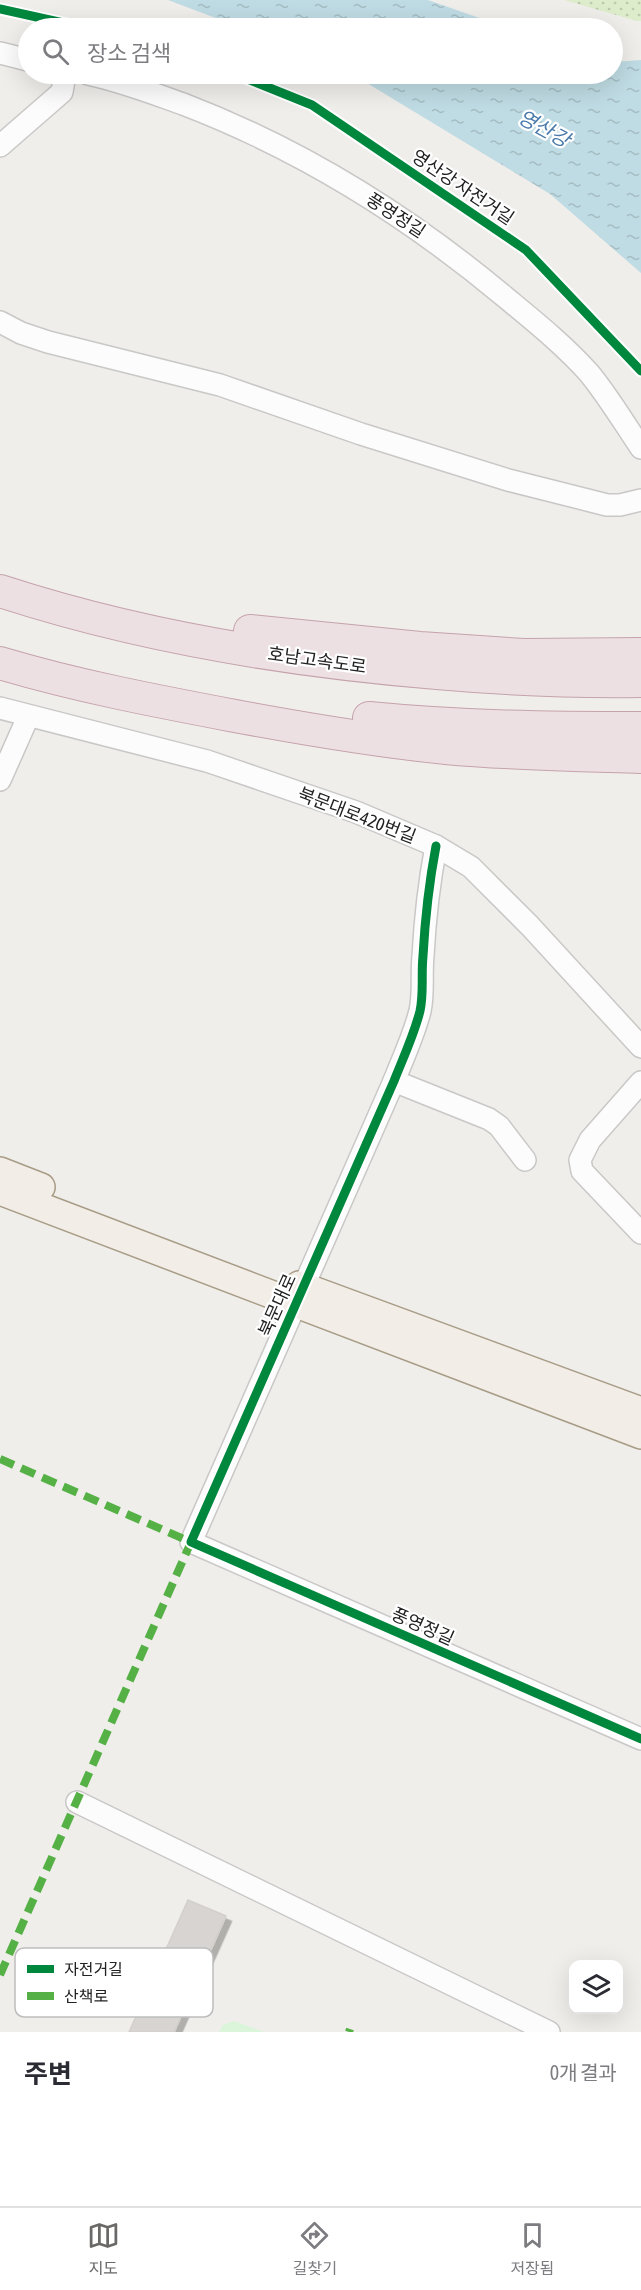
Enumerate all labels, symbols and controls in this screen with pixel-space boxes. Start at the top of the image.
search box [18,18,623,84]
icon: search [39,35,72,68]
text: 장소 검색 [87,40,171,66]
water label: 영산강 [514,105,576,153]
street label: 영산강 자전거길 [408,145,518,229]
street label: 풍영정길 [363,188,429,242]
street label: 호남고속도로 [266,643,368,677]
street label: 북문대로420번길 [295,783,419,847]
street label: 북문대로 [254,1270,300,1340]
street label: 풍영정길 [388,1603,458,1649]
legend [15,1948,213,2017]
text: 자전거길 [64,1960,123,1978]
map controls [569,1960,623,2014]
button: layers [569,1960,623,2014]
text: 산책로 [64,1987,108,2005]
text: 주변 [24,2059,72,2089]
text: 0개 결과 [550,2061,617,2084]
tab: 지도 [87,2219,120,2279]
tab: 길찾기 [293,2219,337,2279]
tab: 저장됨 [510,2219,554,2279]

